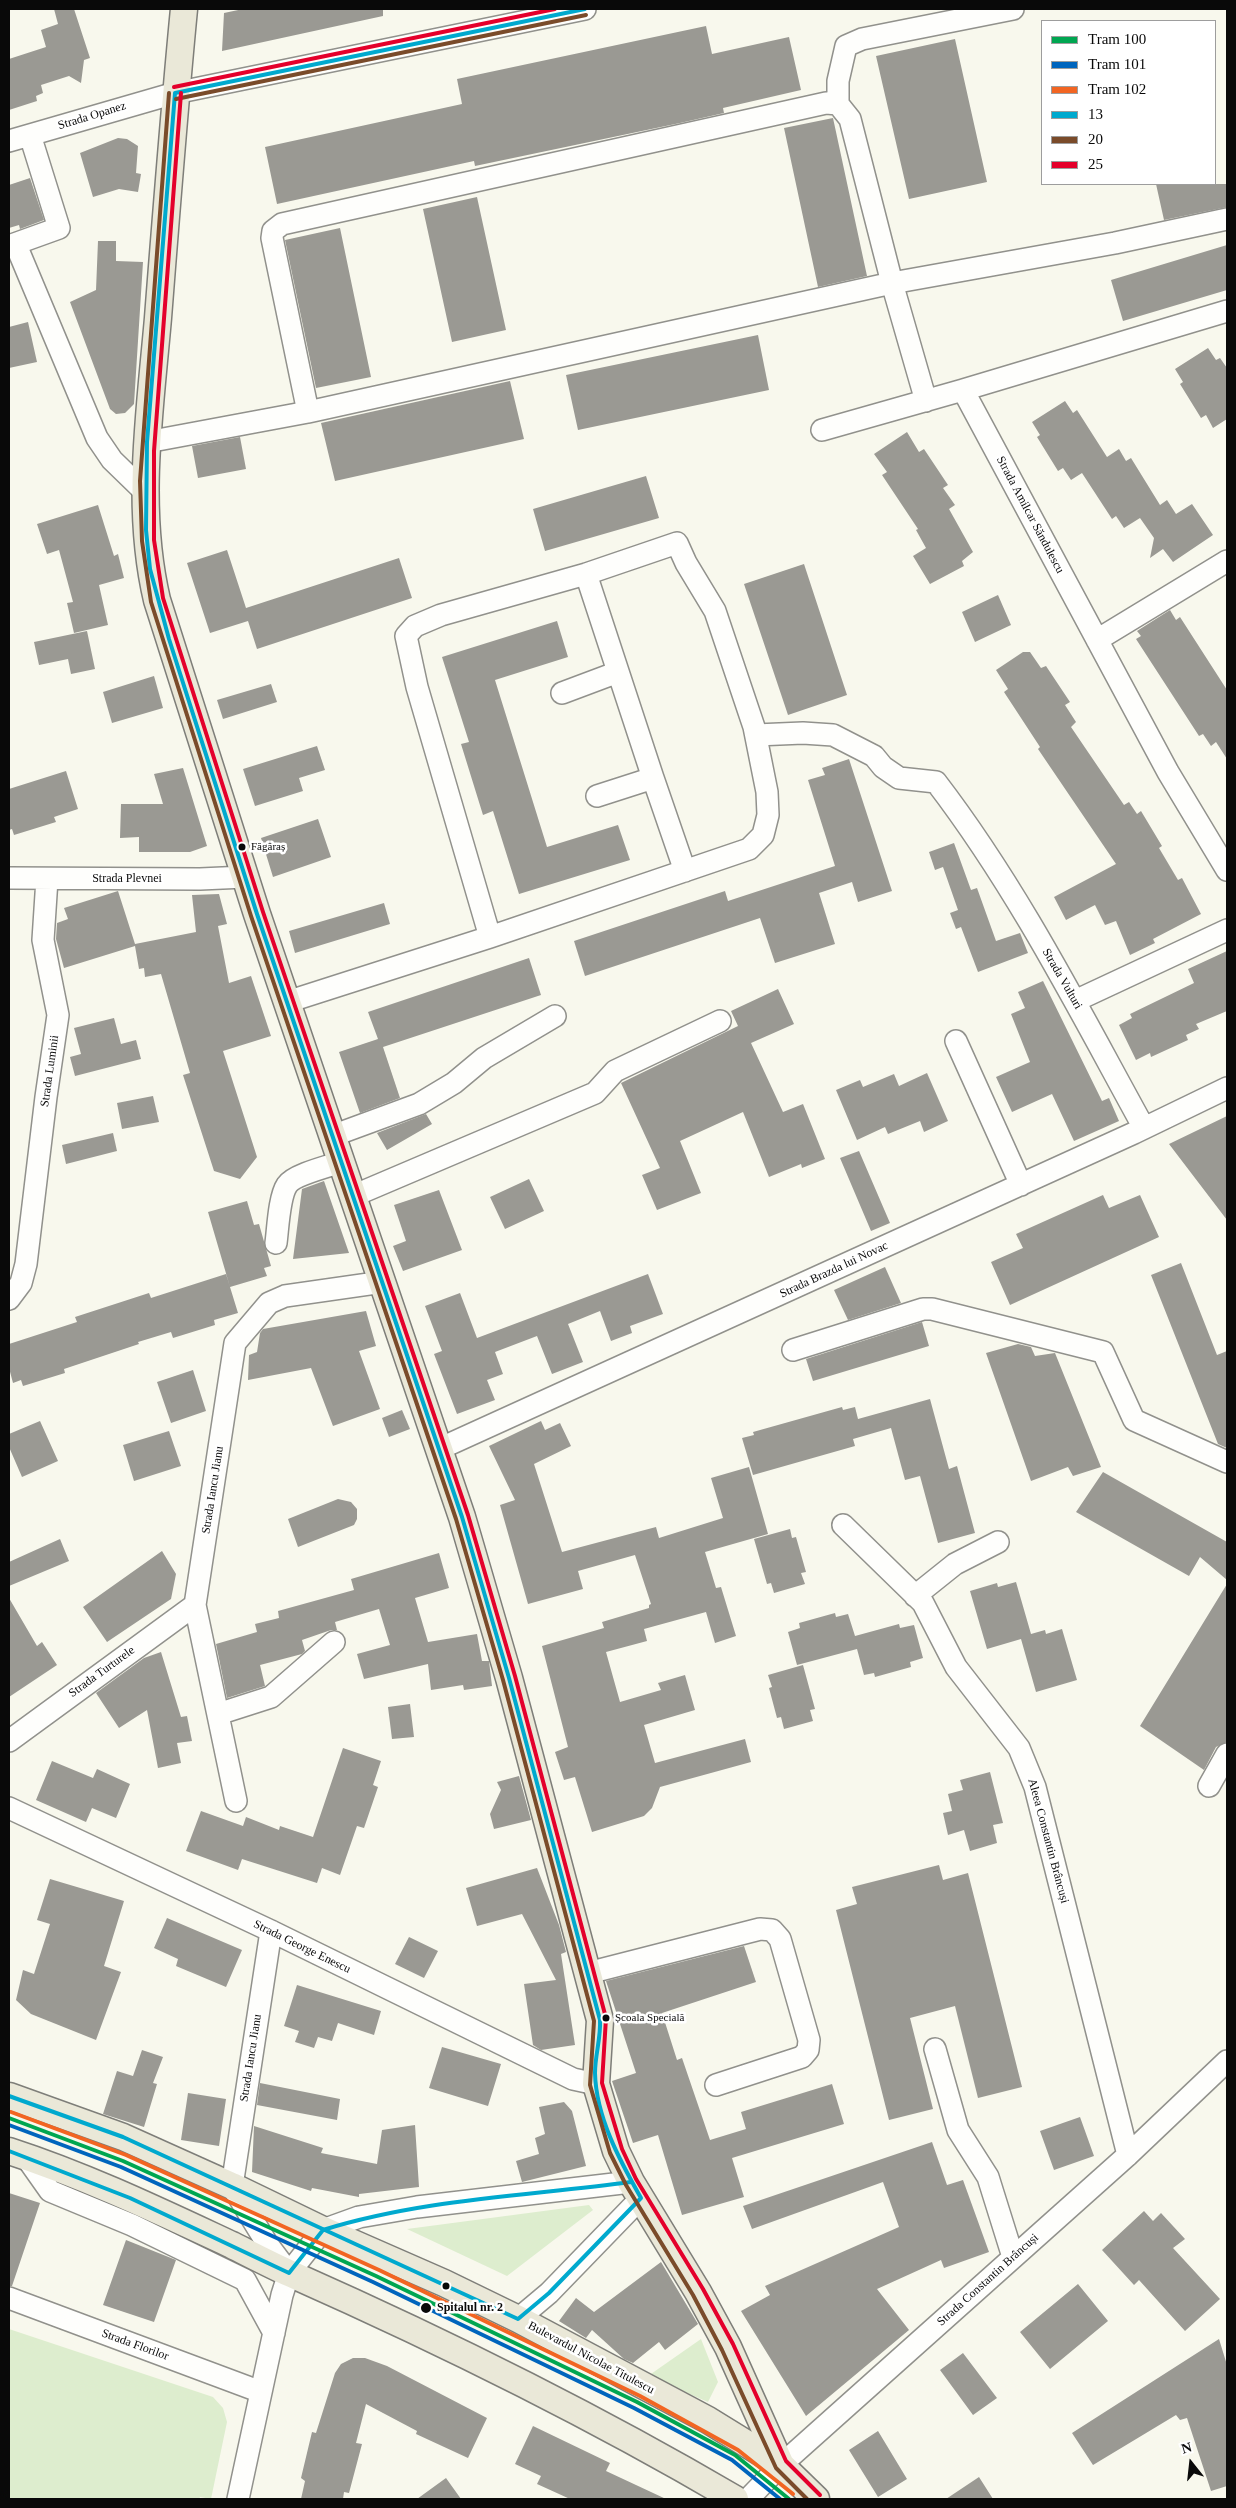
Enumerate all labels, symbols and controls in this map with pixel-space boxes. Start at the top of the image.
legend [1041,20,1216,185]
text: Tram 100 [1088,31,1146,47]
text: Tram 101 [1088,56,1146,72]
text: Tram 102 [1088,81,1146,97]
street label: Strada Opanez [56,99,128,133]
text: 13 [1088,106,1103,122]
text: 20 [1088,131,1103,147]
text: 25 [1088,156,1103,172]
street label: Strada Amilcar Săndulescu [993,454,1067,576]
place label: Făgăraș [251,840,285,854]
marker: Făgăraș [237,842,247,852]
street label: Strada Plevnei [92,872,162,886]
street label: Strada Vulturi [1039,946,1085,1012]
street label: Strada Luminii [38,1034,62,1108]
street label: Strada Brazda lui Novac [778,1239,890,1301]
street label: Strada Iancu Jianu [199,1445,227,1535]
street label: Strada Turturele [66,1643,138,1701]
street label: Aleea Constantin Brâncuși [1024,1777,1072,1905]
street label: Strada George Enescu [251,1917,353,1977]
place label: Școala Specială [615,2011,684,2025]
street label: Strada Iancu Jianu [237,2013,265,2103]
marker: Școala Specială [601,2013,611,2023]
street label: Strada Constantin Brâncuși [934,2231,1042,2329]
unlabelled marker [441,2281,451,2291]
marker: Spitalul nr. 2 [419,2301,433,2315]
place label: Spitalul nr. 2 [437,2301,503,2315]
street label: Bulevardul Nicolae Titulescu [525,2319,657,2397]
street label: Strada Florilor [99,2326,171,2364]
north arrow [1166,2438,1216,2488]
text: N [1180,2439,1194,2457]

